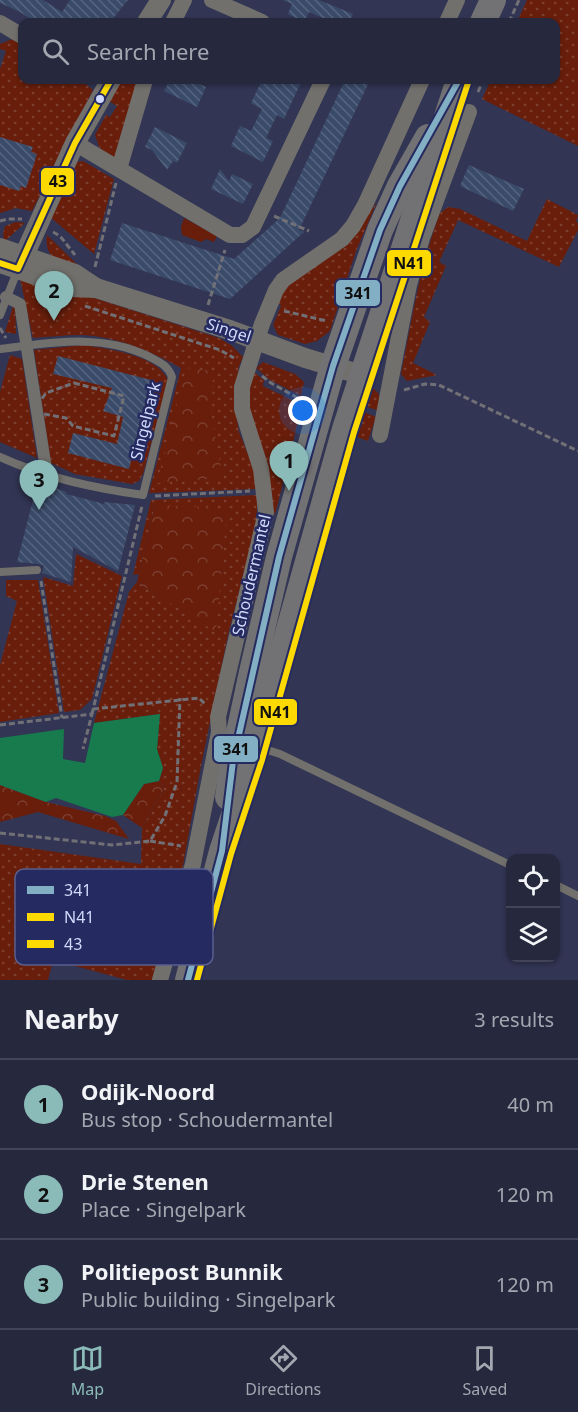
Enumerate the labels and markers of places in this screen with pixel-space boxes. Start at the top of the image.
unlabelled marker [94,93,106,105]
pin: 2 [34,272,74,321]
pin: 1 [270,442,308,491]
pin: 3 [20,460,58,510]

